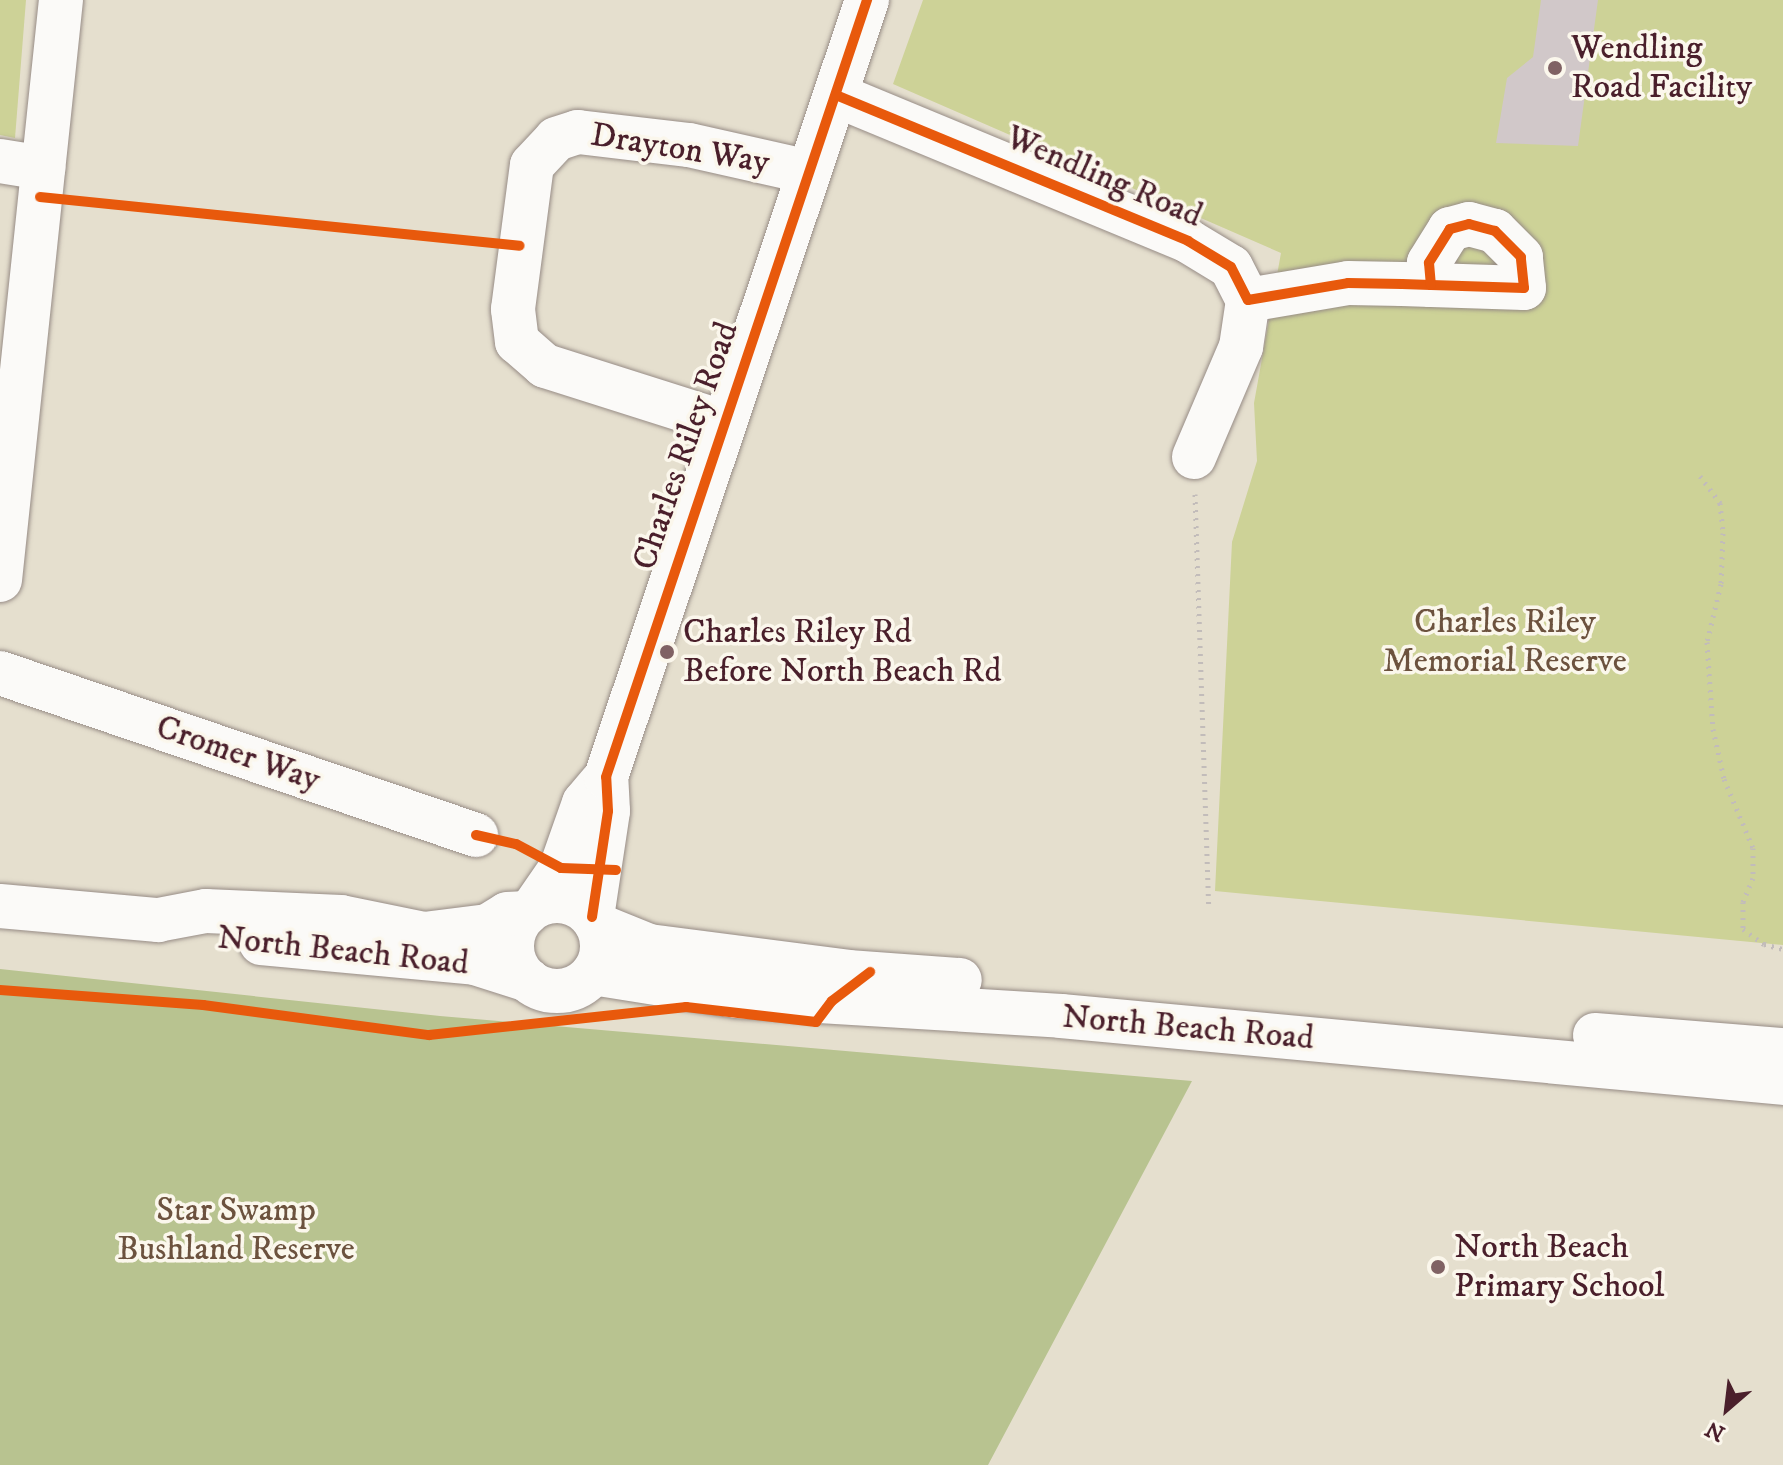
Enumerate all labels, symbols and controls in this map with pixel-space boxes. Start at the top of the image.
place label: Wendling Road Facility [1571,28,1752,108]
marker: Wendling Road Facility [1546,59,1564,77]
street label: Drayton Way [588,115,772,183]
street label: Wendling Road [1000,117,1208,237]
street label: Charles Riley Road [624,317,748,575]
park label: Charles Riley Memorial Reserve [1383,602,1627,682]
place label: Charles Riley Rd Before North Beach Rd [683,612,1001,692]
marker: Charles Riley Rd Before North Beach Rd [658,643,676,661]
street label: Cromer Way [151,707,325,801]
street label: North Beach Road [215,918,471,984]
street label: North Beach Road [1060,997,1316,1059]
park label: Star Swamp Bushland Reserve [117,1190,355,1270]
place label: North Beach Primary School [1454,1227,1665,1306]
marker: North Beach Primary School [1429,1258,1447,1276]
north arrow [1687,1369,1767,1449]
text: N [1701,1414,1730,1447]

